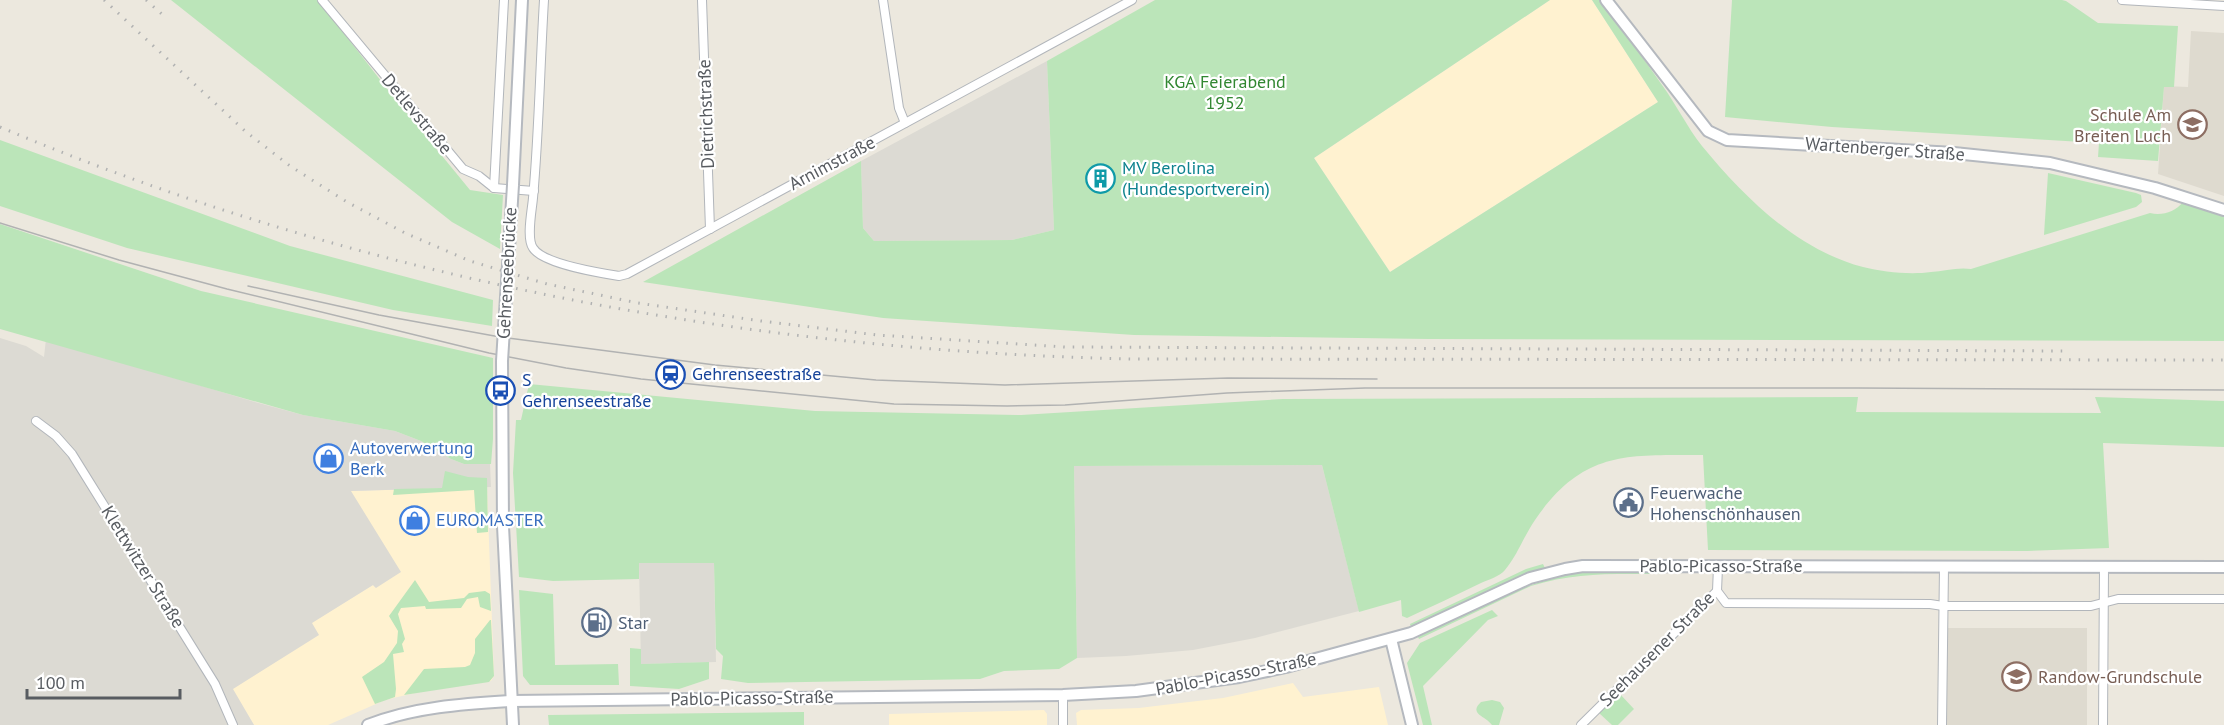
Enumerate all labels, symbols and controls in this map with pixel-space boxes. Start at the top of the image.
street label: Dietrichstraße [692,59,719,169]
street label: Detlevstraße [377,69,458,159]
park label: KGA Feierabend 1952 [1164,70,1286,114]
place label: Schule Am Breiten Luch [2074,103,2171,147]
school or university icon: Schule Am Breiten Luch [2176,109,2208,141]
street label: Arnimstraße [785,130,879,195]
street label: Wartenberger Straße [1804,131,1966,166]
place label: MV Berolina (Hundesportverein) [1122,156,1270,200]
building icon: MV Berolina (Hundesportverein) [1085,162,1117,194]
street label: Gehrenseebrücke [492,206,521,339]
station icon: Gehrenseestraße [655,358,687,390]
place label: Gehrenseestraße [692,362,821,385]
place label: S Gehrenseestraße [522,368,651,412]
bus stop icon: S Gehrenseestraße [485,374,517,406]
place label: Autoverwertung Berk [350,436,473,480]
shop icon: Autoverwertung Berk [313,442,345,474]
place label: Feuerwache Hohenschönhausen [1650,481,1801,525]
public building icon: Feuerwache Hohenschönhausen [1613,487,1645,519]
street label: Klettwitzer Straße [97,501,190,632]
shop icon: EUROMASTER [399,504,431,536]
place label: EUROMASTER [436,508,545,531]
street label: Pablo-Picasso-Straße [1639,554,1803,577]
street label: Seehausener Straße [1594,586,1719,711]
fuel station icon: Star [581,607,613,639]
place label: Star [618,611,649,634]
street label: Pablo-Picasso-Straße [1154,647,1318,700]
school or university icon: Randow-Grundschule [2001,661,2033,693]
scale bar [27,662,180,700]
place label: Randow-Grundschule [2038,665,2202,688]
text: 100 m [36,671,85,694]
street label: Pablo-Picasso-Straße [670,685,834,710]

